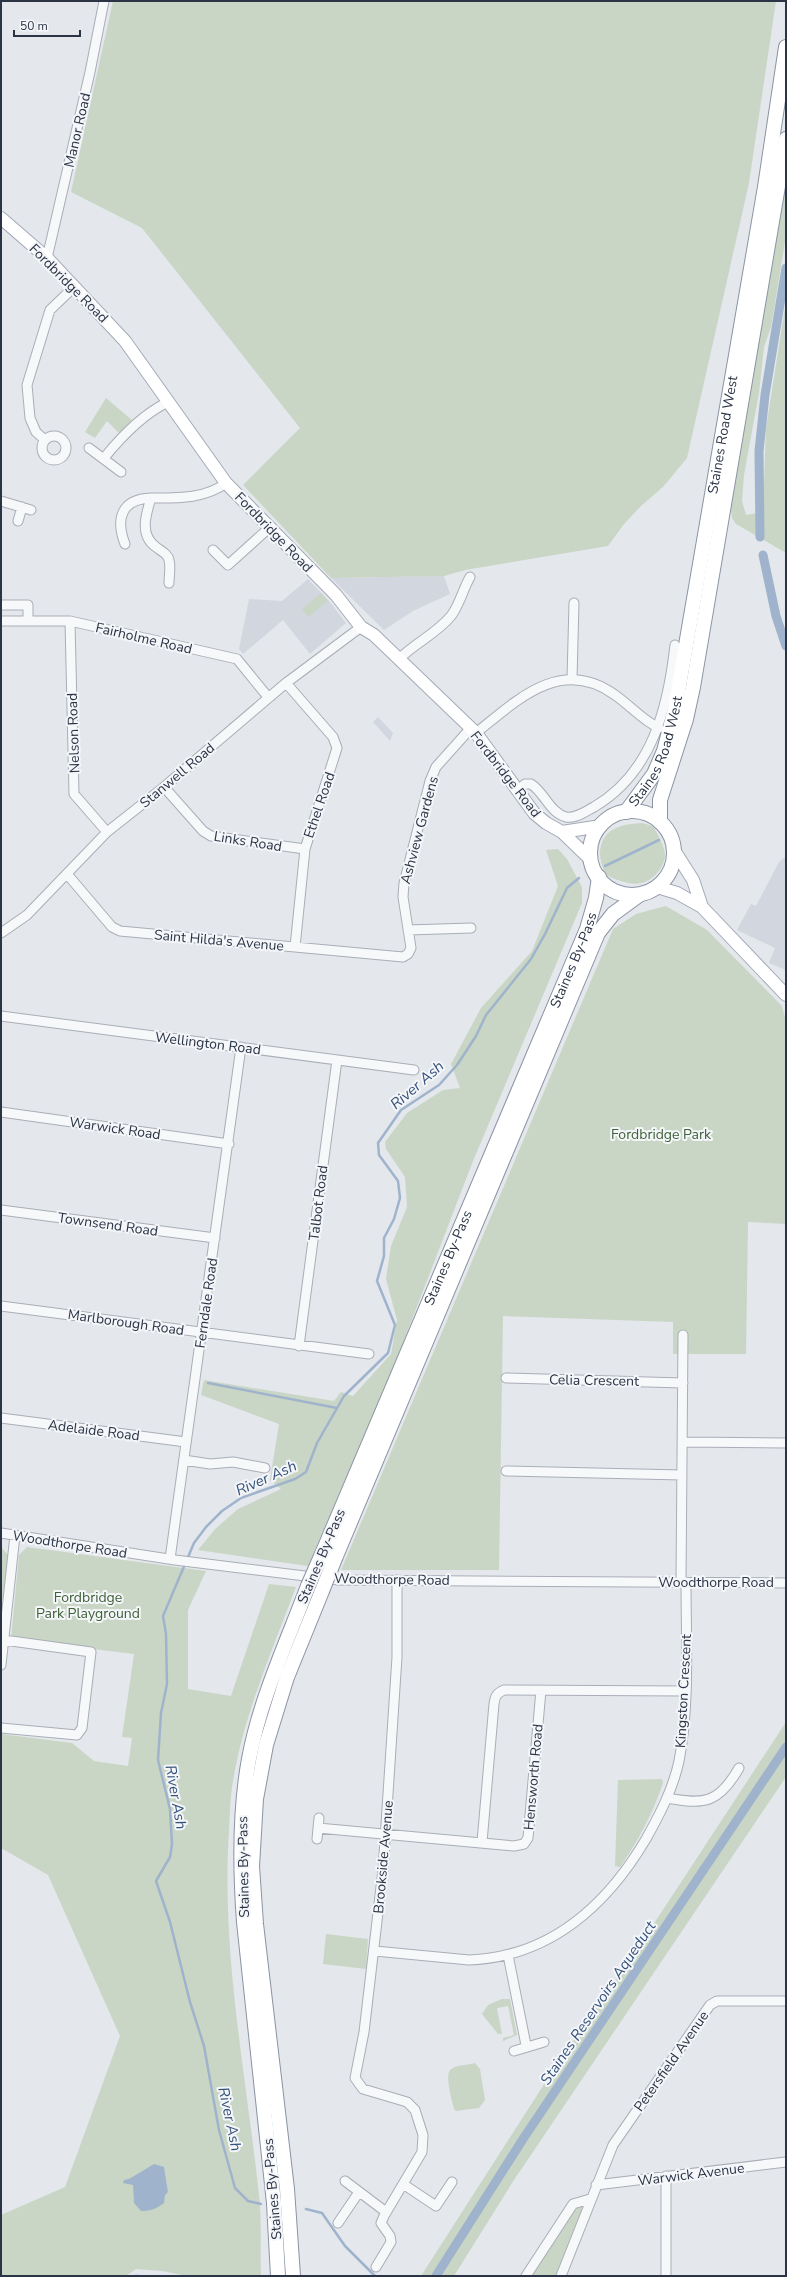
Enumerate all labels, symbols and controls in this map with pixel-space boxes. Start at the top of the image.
scale bar [14,12,80,38]
text: 50 m [20,18,48,34]
street label: Manor Road [60,91,95,169]
street label: Fordbridge Road [25,240,112,327]
street label: Staines Road West [703,374,742,495]
street label: Fordbridge Road [230,488,317,577]
street label: Fairholme Road [94,618,194,659]
street label: Nelson Road [63,692,84,774]
street label: Staines Road West [624,694,687,811]
street label: Fordbridge Road [466,727,545,821]
street label: Stanwell Road [136,738,219,812]
street label: Ethel Road [299,770,340,841]
street label: Ashview Gardens [396,774,443,886]
street label: Links Road [213,827,283,856]
street label: Staines By-Pass [546,910,601,1011]
street label: Saint Hilda's Avenue [153,925,285,956]
street label: Wellington Road [154,1028,262,1059]
water label: River Ash [386,1056,448,1114]
street label: Warwick Road [68,1113,162,1144]
park label: Fordbridge Park [611,1125,712,1144]
street label: Talbot Road [304,1164,333,1242]
street label: Staines By-Pass [420,1207,477,1308]
street label: Townsend Road [56,1208,159,1241]
street label: Ferndale Road [191,1257,222,1349]
street label: Marlborough Road [66,1305,185,1340]
street label: Celia Crescent [549,1370,639,1391]
street label: Adelaide Road [47,1415,141,1446]
water label: River Ash [232,1456,300,1500]
street label: Staines By-Pass [293,1505,350,1607]
street label: Woodthorpe Road [11,1526,129,1563]
street label: Woodthorpe Road [334,1569,450,1590]
street label: Woodthorpe Road [658,1573,774,1592]
park label: Fordbridge Park Playground [36,1588,140,1623]
street label: Kingston Crescent [671,1633,696,1749]
street label: Hensworth Road [519,1723,548,1831]
water label: River Ash [161,1763,191,1831]
street label: Brookside Avenue [369,1800,398,1914]
street label: Staines By-Pass [233,1816,254,1918]
water label: Staines Reservoirs Aqueduct [536,1917,661,2089]
street label: Petersfield Avenue [630,2007,713,2115]
water label: River Ash [213,2085,247,2153]
street label: Staines By-Pass [259,2137,286,2240]
street label: Warwick Avenue [637,2159,745,2190]

